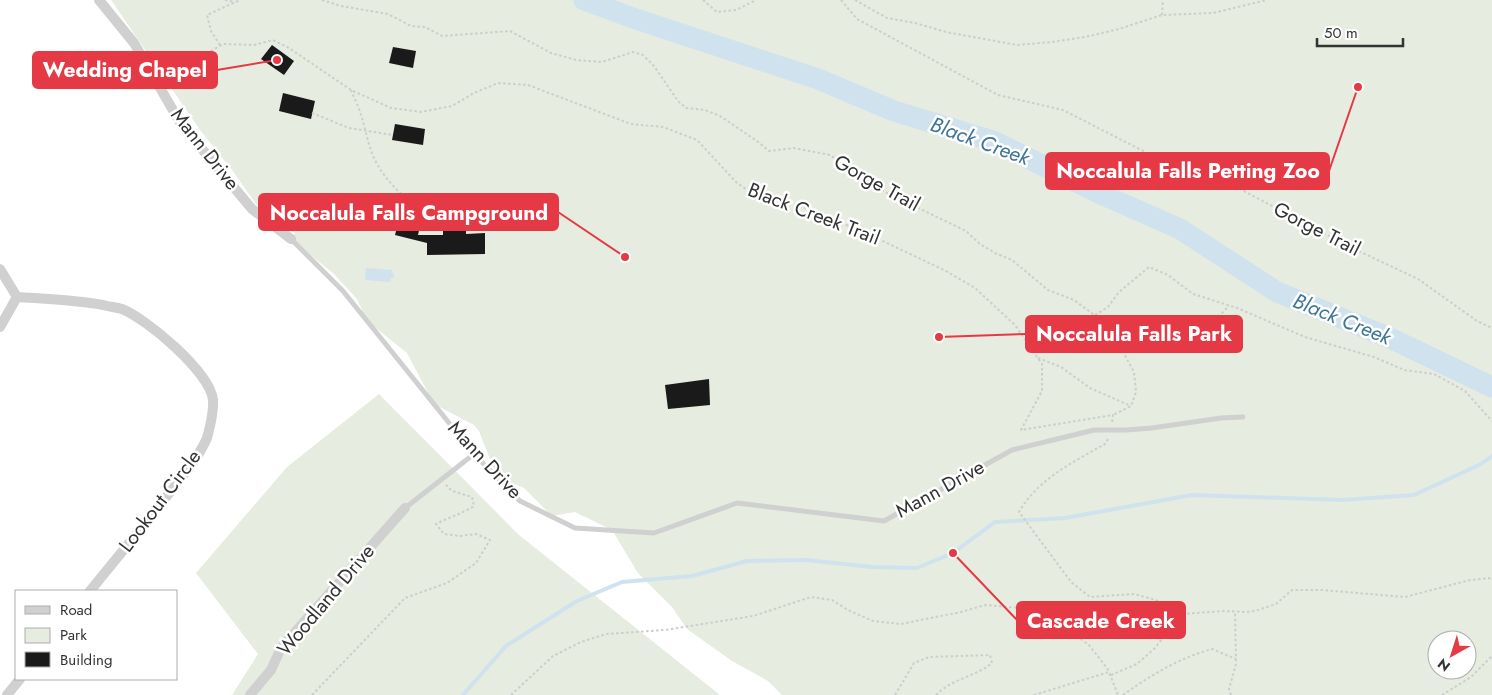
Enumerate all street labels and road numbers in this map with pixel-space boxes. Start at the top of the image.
street label: Mann Drive [164,102,246,196]
street label: Gorge Trail [829,147,925,219]
street label: Black Creek Trail [744,175,884,253]
street label: Gorge Trail [1268,195,1366,263]
street label: Mann Drive [441,415,529,505]
street label: Lookout Circle [112,444,208,558]
street label: Mann Drive [890,453,990,525]
street label: Woodland Drive [271,538,381,662]

